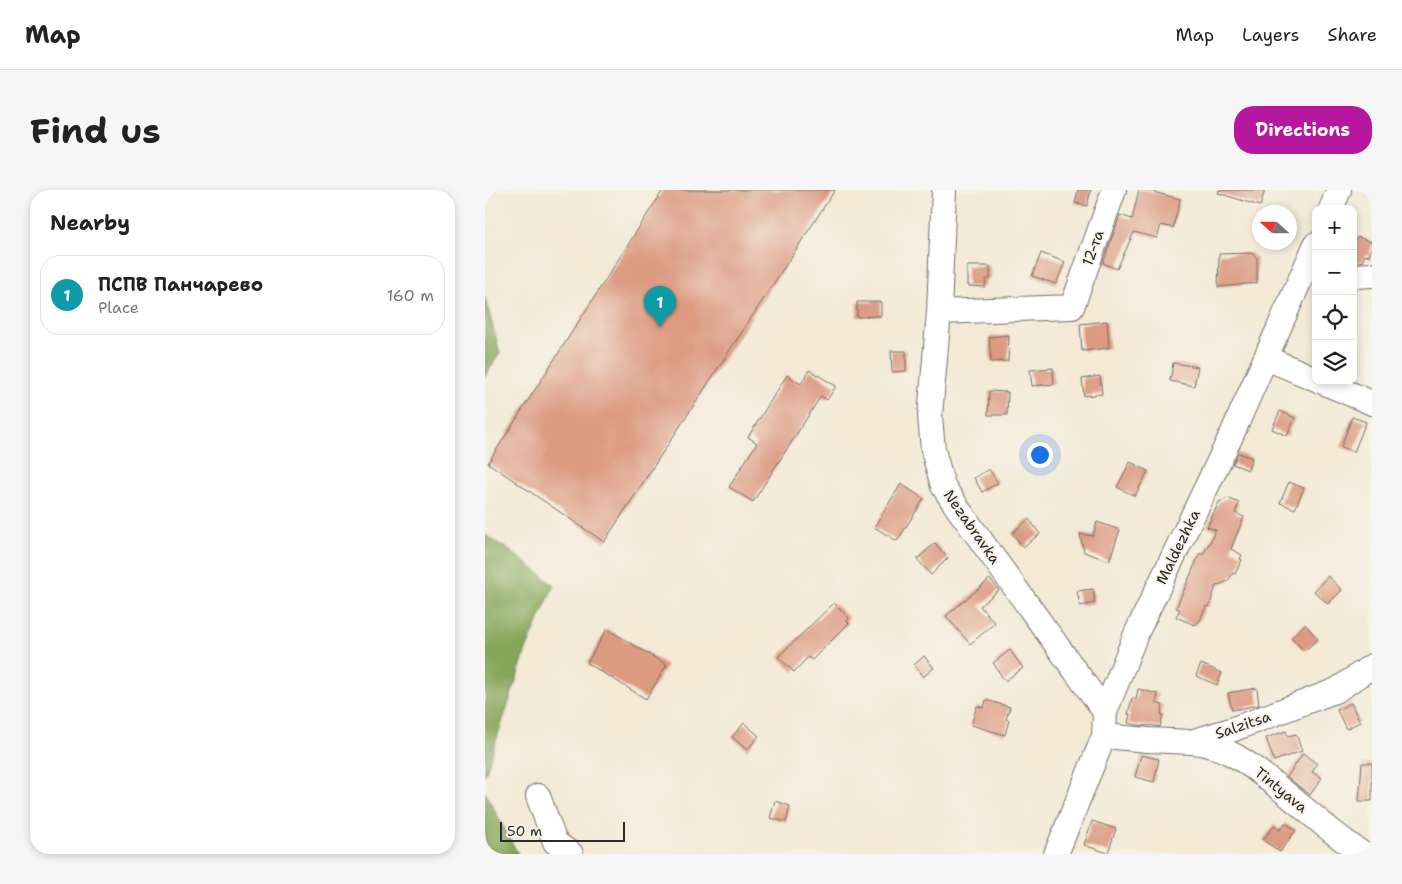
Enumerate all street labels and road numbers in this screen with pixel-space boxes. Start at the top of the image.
street label: 12-та [1077,227,1109,269]
street label: Nezabravka [939,486,1005,569]
street label: Maldezhka [1151,506,1205,588]
street label: Salzitsa [1212,706,1274,744]
street label: Tintyava [1250,762,1312,818]

